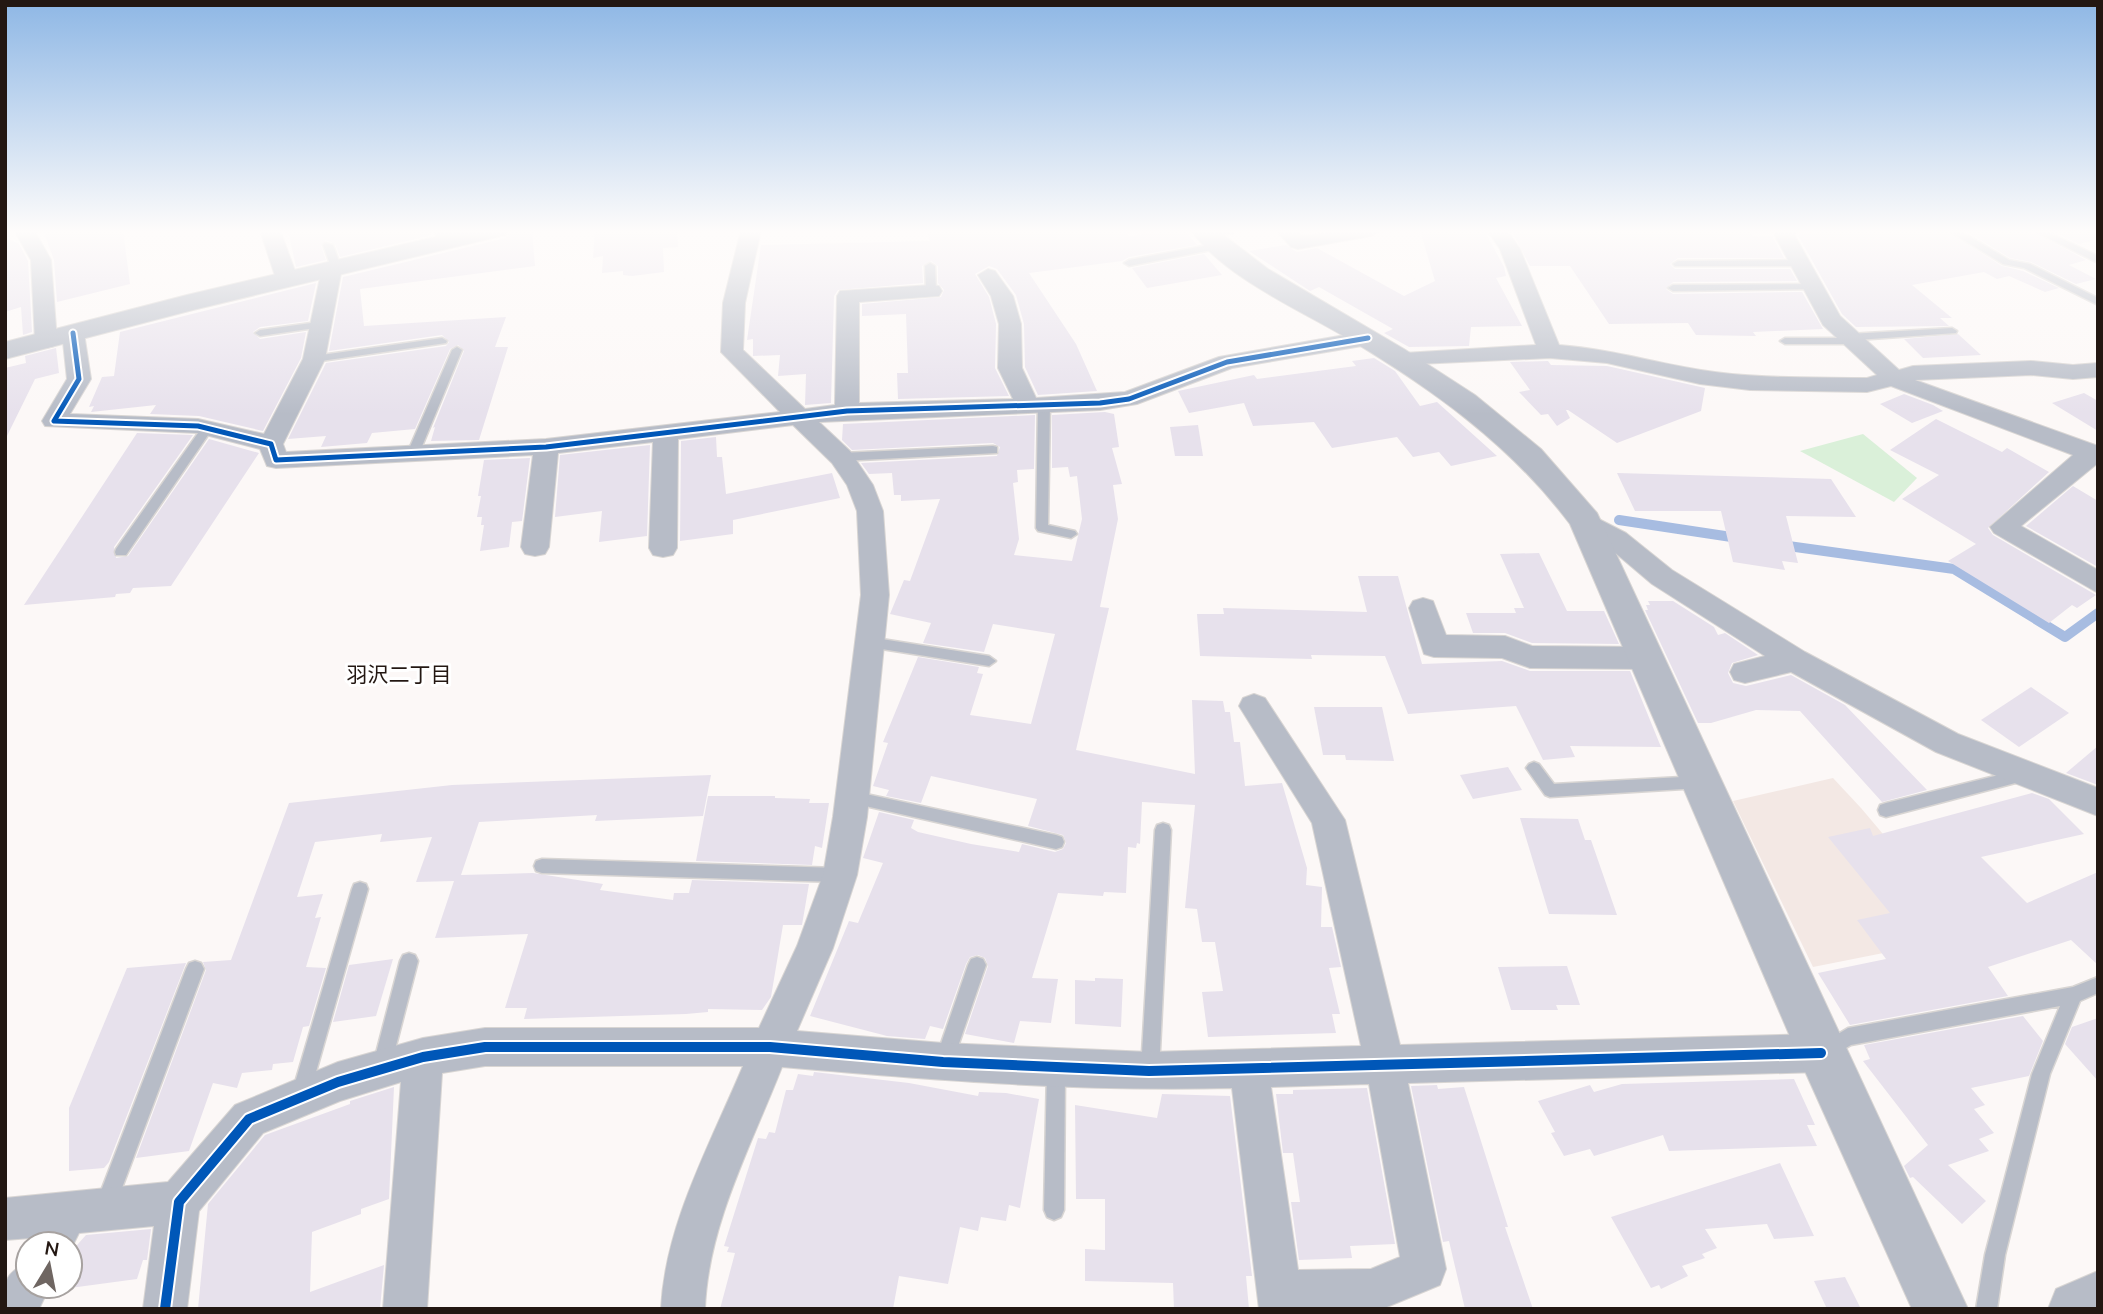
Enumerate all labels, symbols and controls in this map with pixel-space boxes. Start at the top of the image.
district label: 羽沢二丁目 [347,661,452,687]
north arrow [14,1230,84,1300]
text: N [43,1235,61,1261]

